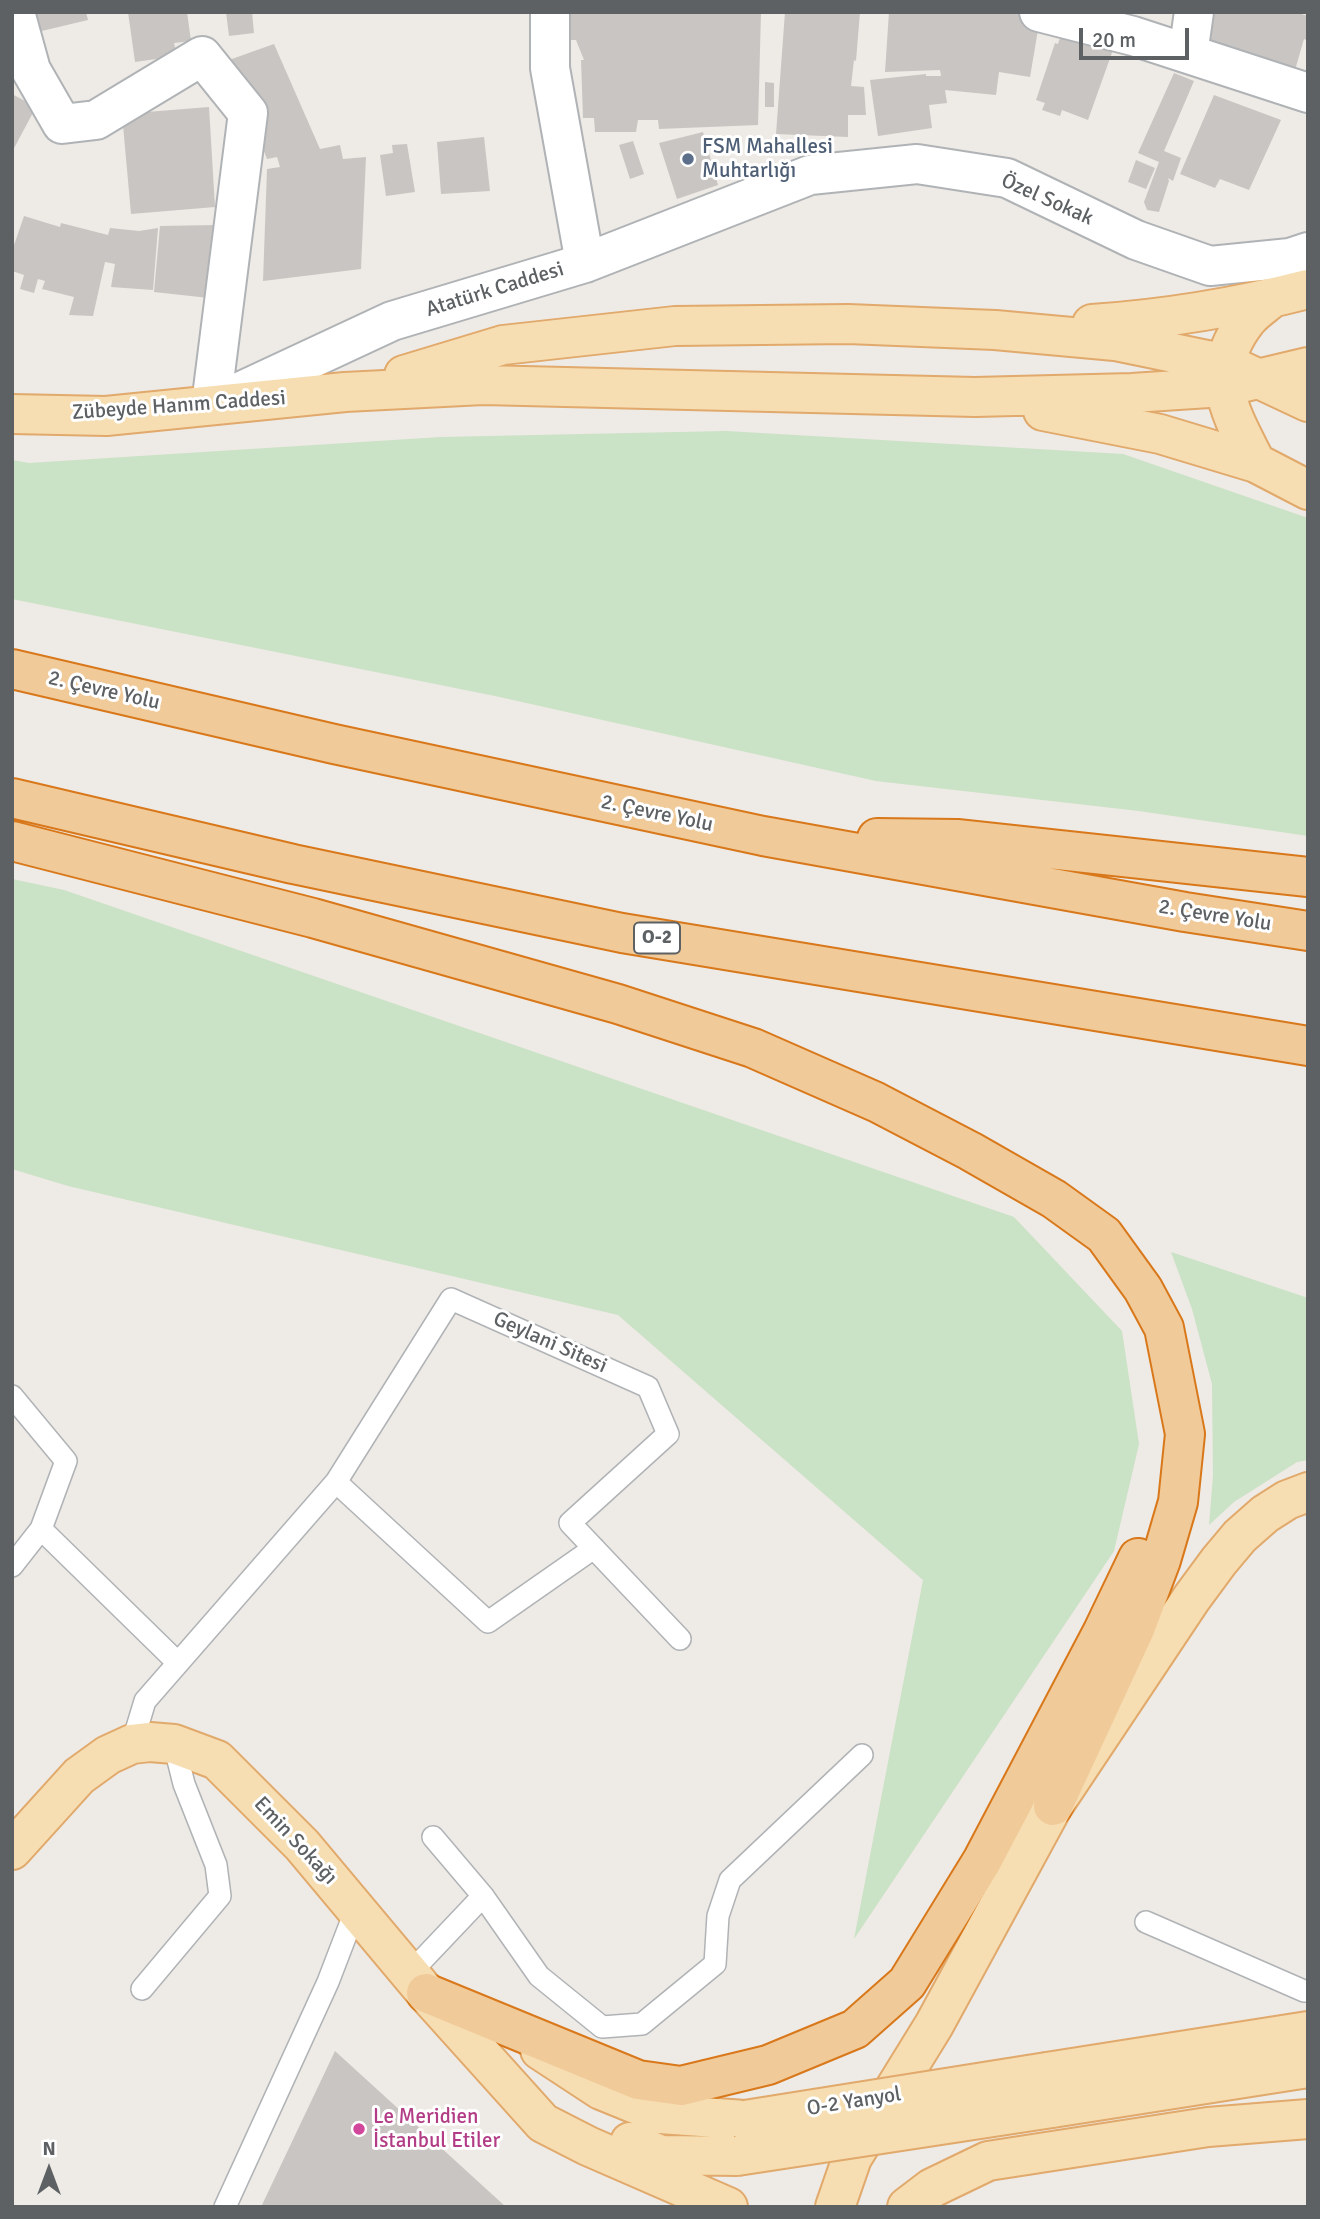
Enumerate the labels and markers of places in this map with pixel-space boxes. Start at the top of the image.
place label: FSM Mahallesi Muhtarlığı [702,134,833,184]
marker: FSM Mahallesi Muhtarlığı [680,151,696,167]
place label: Le Meridien İstanbul Etiler [373,2104,500,2154]
marker: Le Meridien İstanbul Etiler [351,2121,367,2137]

